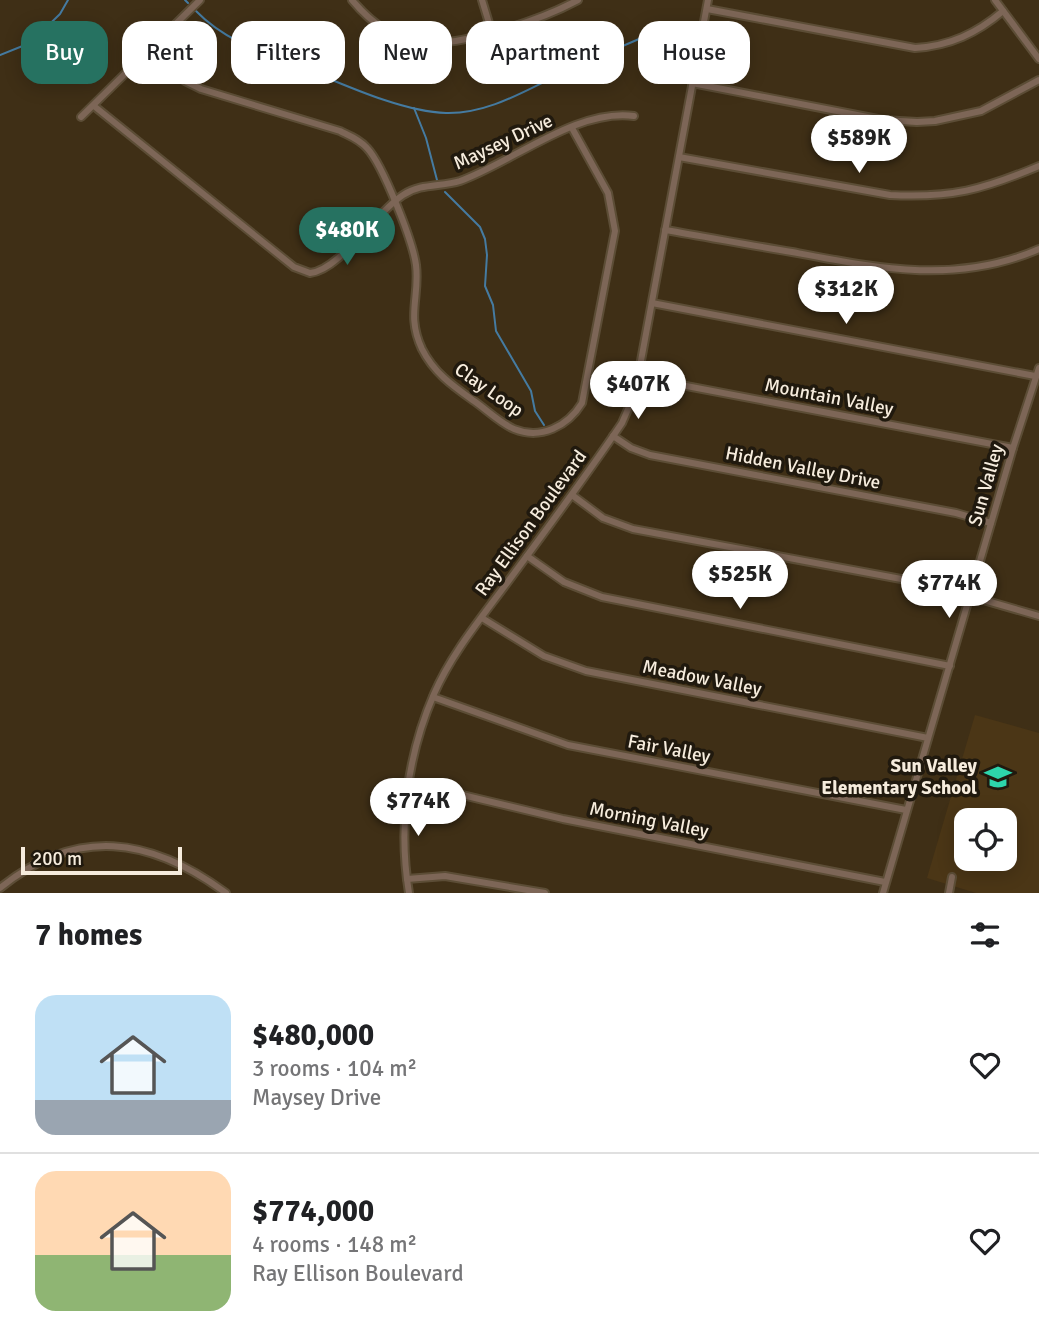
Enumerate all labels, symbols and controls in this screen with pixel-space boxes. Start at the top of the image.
chip: Buy [21,21,108,84]
chip: Rent [122,21,217,84]
chip: Filters [231,21,345,84]
chip: New [359,21,452,84]
chip: Apartment [466,21,624,84]
chip: House [638,21,750,84]
street label: Maysey Drive [450,109,556,175]
pin: $589K [810,116,908,175]
text: $589K [827,123,891,152]
pin: $480K [298,208,396,267]
text: $480K [315,215,379,244]
pin: $312K [797,266,895,326]
text: $312K [814,274,878,303]
street label: Clay Loop [450,358,528,422]
pin: $407K [589,362,687,421]
text: $407K [606,369,670,398]
street label: Mountain Valley [763,373,896,421]
street label: Hidden Valley Drive [723,441,883,495]
street label: Sun Valley [963,441,1009,529]
street label: Ray Ellison Boulevard [470,445,592,601]
pin: $525K [691,552,789,611]
text: $525K [708,559,772,588]
pin: $774K [900,560,998,620]
text: $774K [917,568,981,597]
street label: Meadow Valley [640,655,764,701]
street label: Fair Valley [625,729,713,769]
place label: Sun Valley Elementary School [821,754,978,800]
school or university icon: Sun Valley Elementary School [983,762,1013,792]
pin: $774K [369,778,467,838]
text: $774K [386,786,450,815]
street label: Morning Valley [587,797,711,843]
map controls [954,808,1017,871]
button: locate [954,808,1017,871]
scale bar [21,844,182,876]
text: 200 m [32,847,82,871]
icon: filters [966,916,1004,954]
text: 7 homes [35,917,142,954]
text: $480,000 [252,1017,374,1054]
icon: home [91,1023,175,1107]
icon: heart [966,1046,1004,1084]
text: 3 rooms · 104 m² [252,1054,417,1083]
text: Maysey Drive [252,1083,381,1112]
text: $774,000 [252,1193,374,1230]
icon: home [91,1199,175,1283]
icon: heart [966,1222,1004,1260]
text: 4 rooms · 148 m² [252,1230,417,1259]
text: Ray Ellison Boulevard [252,1259,464,1288]

